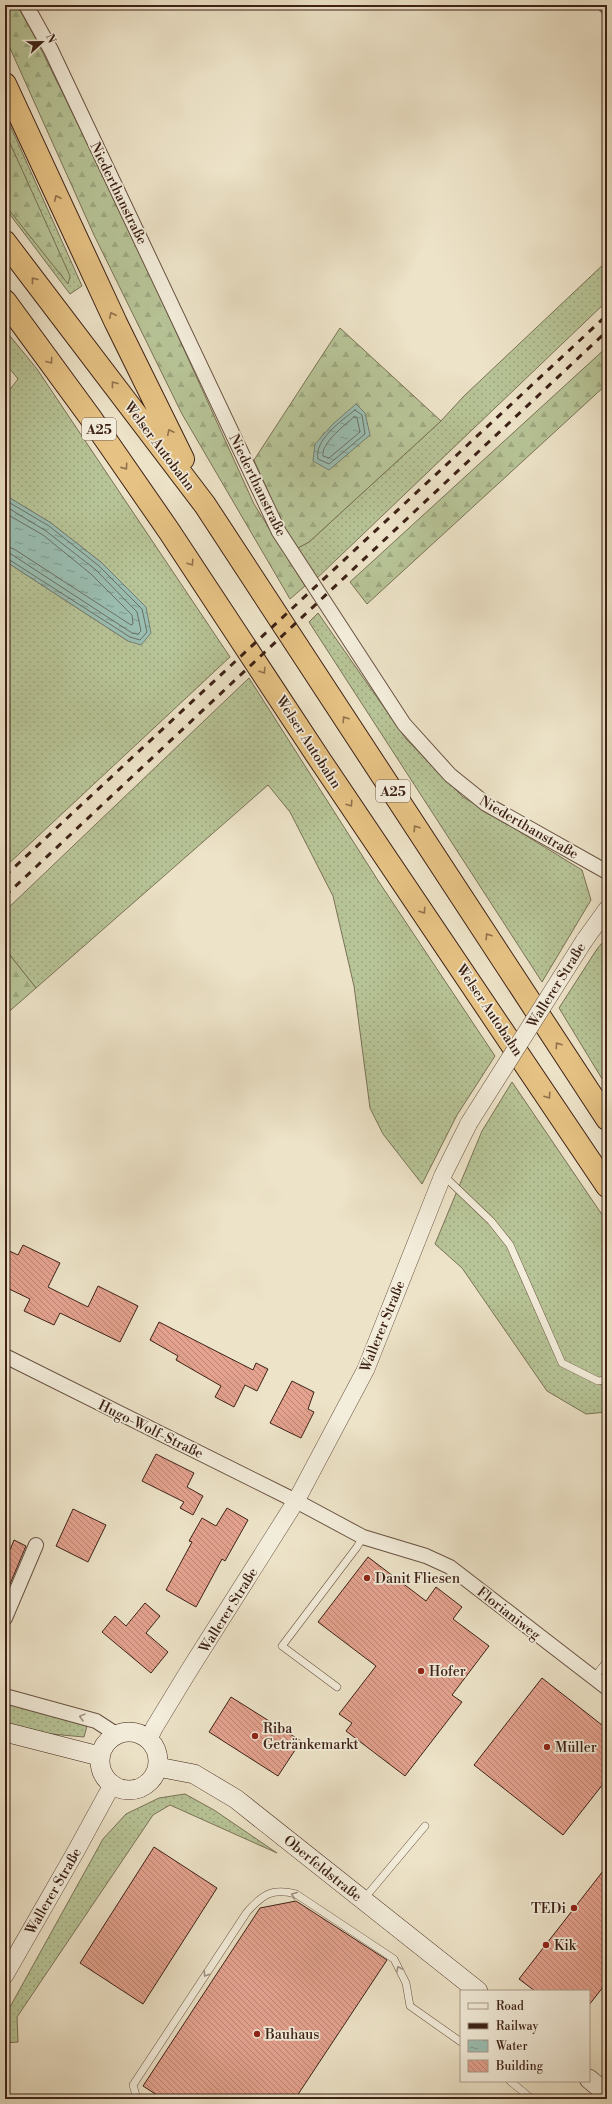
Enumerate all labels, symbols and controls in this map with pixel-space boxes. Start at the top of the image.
north arrow [22,22,62,62]
text: N [42,32,59,46]
street label: Niederthanstraße [86,139,151,248]
one-way arrow [54,194,62,202]
one-way arrow [32,277,39,284]
one-way arrow [109,312,117,320]
one-way arrow [45,356,52,363]
one-way arrow [112,382,119,389]
street label: Welser Autobahn [119,398,199,495]
road number: A25 [82,418,116,440]
one-way arrow [167,429,174,436]
street label: Niederthanstraße [225,431,290,540]
one-way arrow [120,462,127,469]
one-way arrow [186,559,194,566]
one-way arrow [258,667,265,674]
street label: Welser Autobahn [271,692,345,793]
one-way arrow [342,716,350,723]
road number: A25 [376,780,410,802]
street label: Niederthanstraße [476,792,581,864]
one-way arrow [345,800,353,807]
one-way arrow [414,825,421,832]
one-way arrow [418,907,425,914]
one-way arrow [485,933,493,940]
street label: Wallerer Straße [523,940,590,1032]
street label: Welser Autobahn [451,960,527,1061]
one-way arrow [555,1042,563,1049]
one-way arrow [543,1092,550,1099]
street label: Wallerer Straße [356,1278,409,1376]
street label: Hugo-Wolf-Straße [95,1397,206,1463]
street label: Wallerer Straße [195,1565,262,1657]
place label: Danit Fliesen [375,1570,461,1588]
marker: Danit Fliesen [362,1573,372,1583]
street label: Florianiweg [473,1583,544,1645]
place label: Hofer [429,1663,466,1681]
marker: Hofer [416,1666,426,1676]
one-way arrow [78,1713,85,1721]
place label: Riba Getränkemarkt [263,1720,359,1754]
marker: Riba Getränkemarkt [250,1731,260,1741]
place label: Müller [555,1739,597,1757]
marker: Müller [542,1742,552,1752]
street label: Oberfeldstraße [280,1832,365,1906]
street label: Wallerer Straße [21,1845,86,1939]
one-way arrow [291,1892,299,1900]
place label: TEDi [531,1900,566,1918]
marker: TEDi [569,1903,579,1913]
place label: Kik [554,1937,577,1955]
marker: Kik [541,1940,551,1950]
one-way arrow [396,1966,404,1973]
one-way arrow [204,1969,211,1976]
legend [460,1990,590,2082]
text: Road [496,1999,524,2014]
text: Railway [496,2019,538,2034]
place label: Bauhaus [264,2026,319,2044]
marker: Bauhaus [252,2029,262,2039]
text: Water [495,2039,528,2054]
text: Building [495,2059,544,2074]

